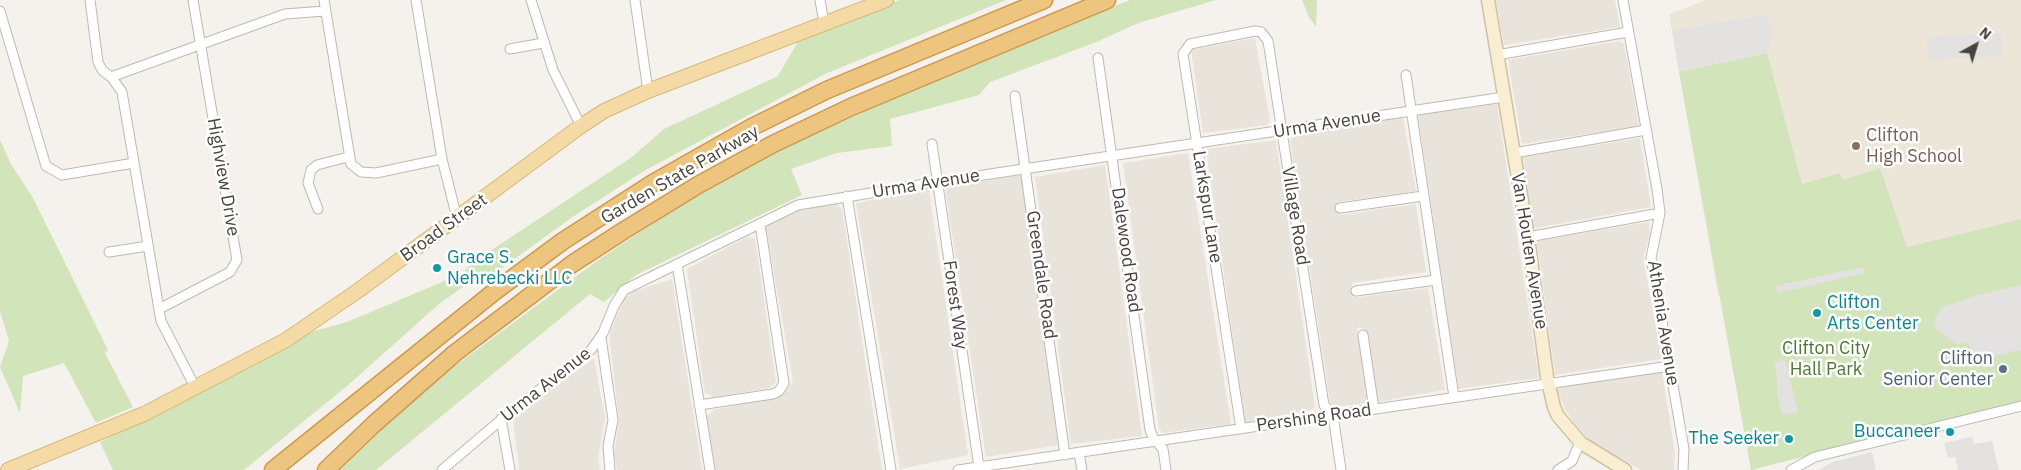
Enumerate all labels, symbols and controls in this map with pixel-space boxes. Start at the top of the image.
north arrow [1951,20,2001,70]
text: N [1976,23,1995,44]
street label: Urma Avenue [1272,105,1382,143]
street label: Highview Drive [202,116,244,238]
street label: Garden State Parkway [597,121,763,229]
place label: Clifton High School [1866,125,1962,168]
marker: Clifton High School [1850,140,1862,152]
street label: Larkspur Lane [1187,149,1227,265]
street label: Urma Avenue [871,165,981,203]
street label: Village Road [1277,165,1313,267]
street label: Van Houten Avenue [1506,171,1552,331]
street label: Dalewood Road [1107,186,1145,314]
street label: Broad Street [396,189,492,267]
street label: Greendale Road [1021,209,1061,341]
place label: Grace S. Nehrebecki LLC [447,247,573,290]
street label: Forest Way [938,259,972,351]
street label: Athenia Avenue [1642,259,1684,387]
marker: Grace S. Nehrebecki LLC [431,262,443,274]
place label: Clifton Arts Center [1827,292,1919,334]
marker: Clifton Arts Center [1811,307,1823,319]
park label: Clifton City Hall Park [1782,338,1870,380]
street label: Urma Avenue [497,343,595,427]
place label: Clifton Senior Center [1883,348,1993,390]
marker: Clifton Senior Center [1997,363,2009,375]
street label: Pershing Road [1255,399,1373,437]
place label: Buccaneer [1854,421,1940,443]
marker: Buccaneer [1944,426,1956,438]
place label: The Seeker [1688,428,1779,450]
marker: The Seeker [1783,433,1795,445]

